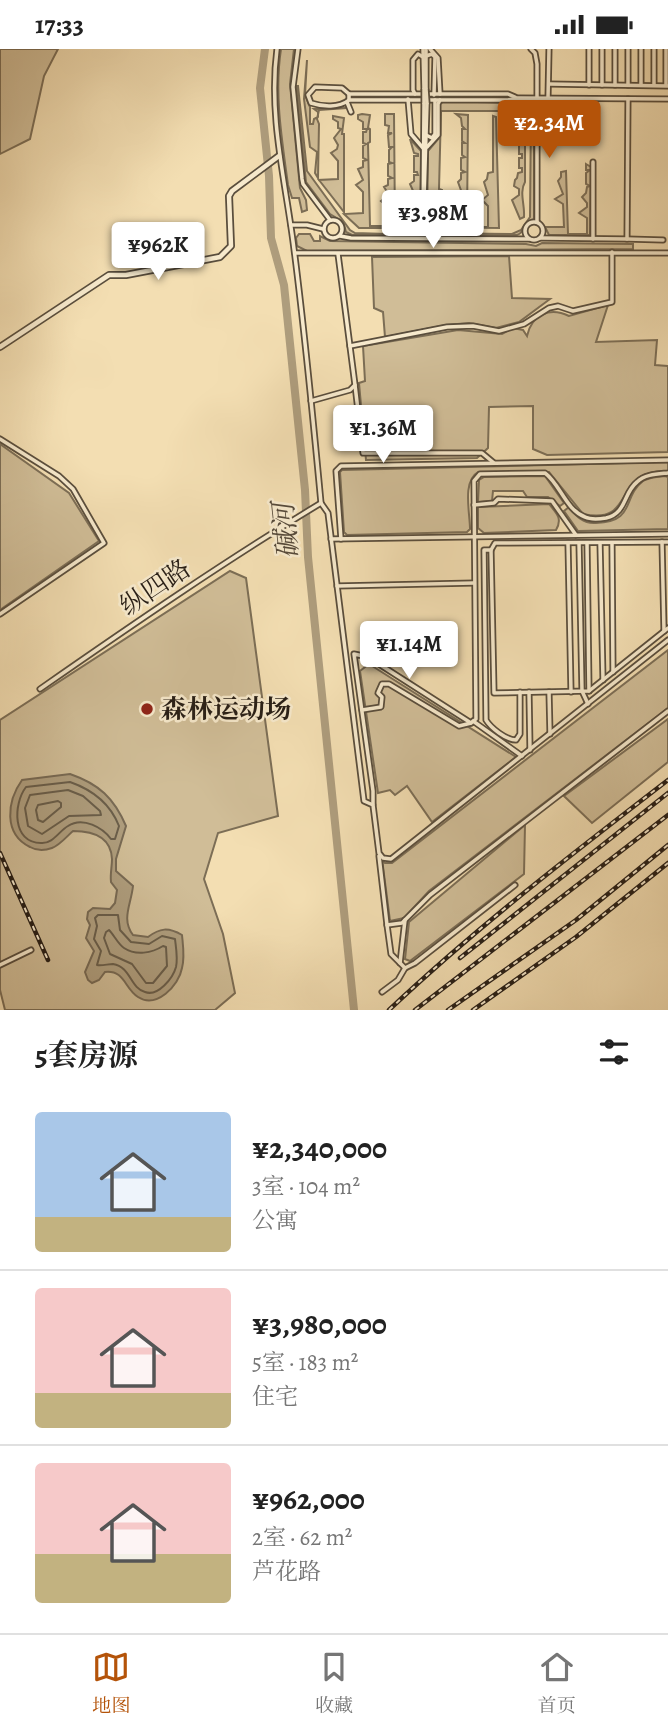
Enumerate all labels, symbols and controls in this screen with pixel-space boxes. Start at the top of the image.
text: 17:33 [35,7,84,42]
pin: ¥2.34M [492,101,606,160]
text: ¥2.34M [514,107,584,138]
pin: ¥3.98M [376,191,490,250]
text: ¥3.98M [398,197,468,228]
pin: ¥962K [109,223,207,282]
text: ¥962K [128,229,188,260]
pin: ¥1.36M [326,405,440,465]
text: ¥1.36M [349,412,417,443]
water label: 碱河 [264,496,308,561]
street label: 纵四路 [113,551,197,624]
pin: ¥1.14M [352,621,466,681]
text: ¥1.14M [376,628,442,659]
place label: 森林运动场 [161,692,291,727]
marker: 森林运动场 [139,701,155,717]
icon: filters [595,1033,633,1071]
text: 5套房源 [35,1035,138,1075]
text: ¥2,340,000 [252,1128,387,1168]
icon: home [91,1140,175,1224]
text: 3室 · 104 m² [252,1171,360,1202]
text: 公寓 [252,1205,298,1236]
text: ¥3,980,000 [252,1304,387,1344]
icon: home [91,1316,175,1400]
text: 5室 · 183 m² [252,1347,358,1378]
text: 住宅 [252,1381,298,1412]
text: ¥962,000 [252,1479,365,1519]
icon: home [91,1491,175,1575]
text: 2室 · 62 m² [252,1522,352,1553]
text: 芦花路 [252,1556,321,1587]
tab: 地图 [92,1648,130,1719]
tab: 收藏 [315,1648,353,1719]
tab: 首页 [538,1648,576,1719]

